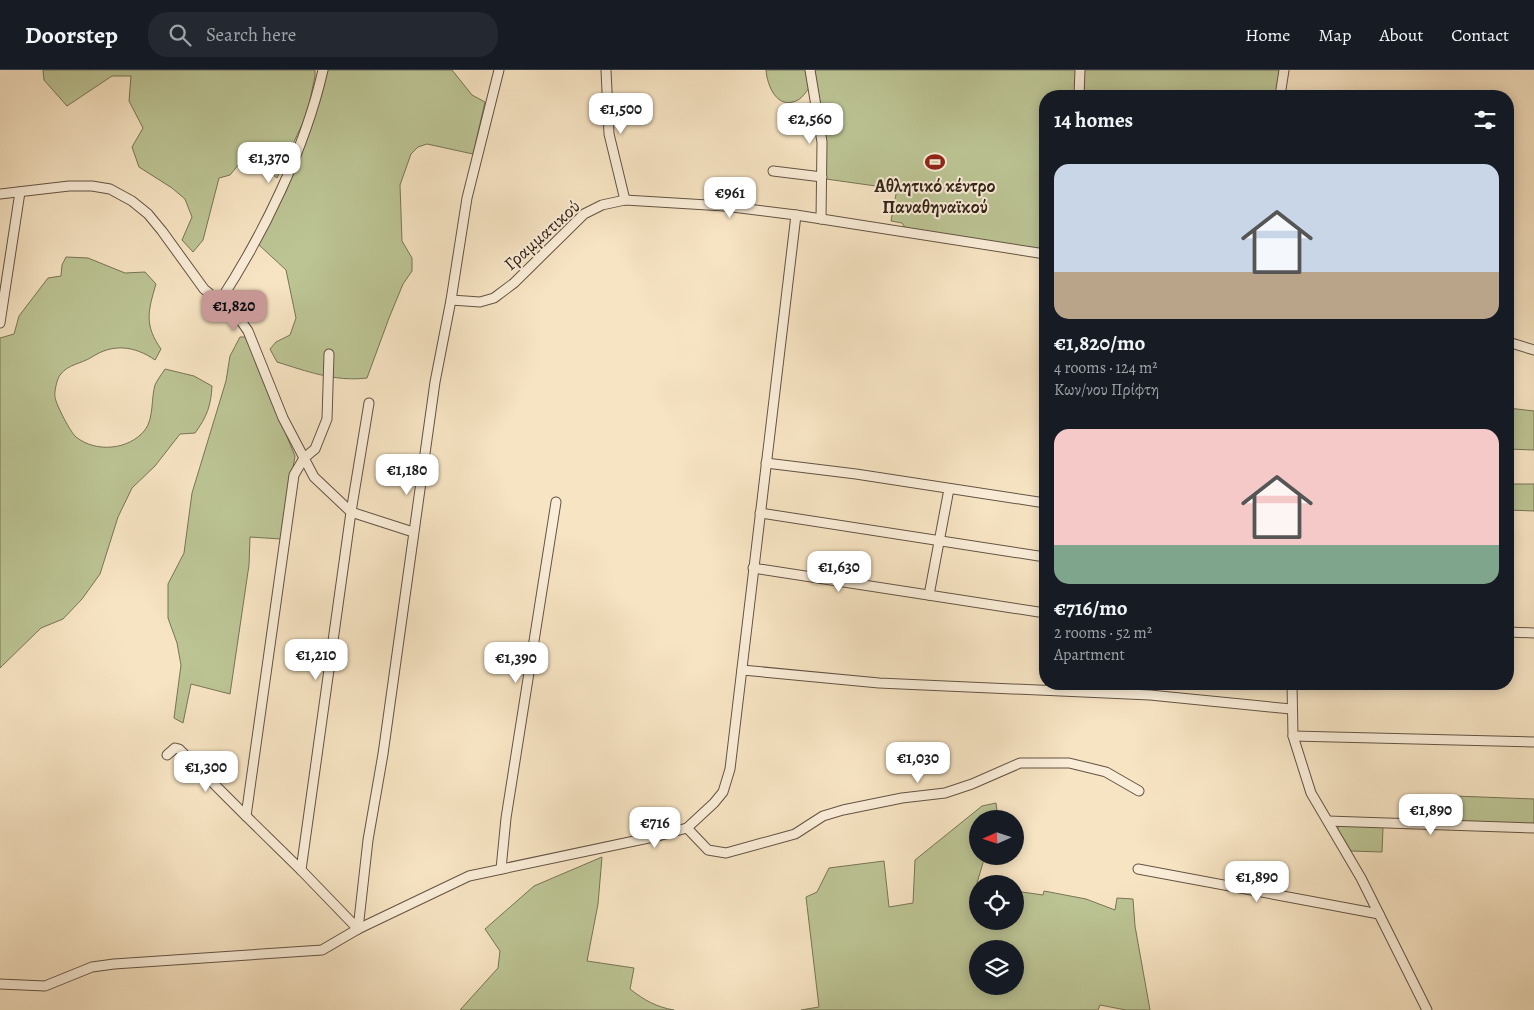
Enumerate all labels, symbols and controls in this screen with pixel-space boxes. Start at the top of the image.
search box [148,12,498,57]
text: Doorstep [25,19,118,51]
icon: search [166,21,194,49]
text: Search here [206,22,296,48]
text: Home [1245,23,1290,47]
text: Map [1318,23,1351,47]
text: About [1379,23,1423,47]
text: Contact [1451,23,1509,47]
pin: €1,500 [580,92,662,135]
text: €1,500 [600,98,642,120]
pin: €2,560 [769,102,851,145]
text: 14 homes [1054,106,1133,134]
icon: filters [1471,106,1499,134]
text: €2,560 [788,108,832,130]
pin: €1,370 [228,142,310,184]
text: €1,370 [249,147,289,169]
sports icon: Αθλητικό κέντρο Παναθηναϊκού [924,151,946,173]
place label: Αθλητικό κέντρο Παναθηναϊκού [874,174,996,219]
pin: €961 [700,176,760,219]
text: €961 [715,182,745,204]
street label: Γραμματικού [499,194,585,276]
icon: home [1232,197,1322,287]
pin: €1,820 [193,290,275,332]
text: €1,820 [213,295,255,317]
text: €1,820/mo [1054,329,1145,357]
text: 4 rooms · 124 m² [1054,357,1158,379]
text: Κων/νου Πρίφτη [1054,379,1159,401]
pin: €1,180 [366,454,448,496]
text: €1,180 [387,459,427,481]
icon: home [1232,462,1322,552]
pin: €1,630 [798,550,880,593]
text: €1,630 [818,556,860,578]
text: €716/mo [1054,594,1128,622]
text: 2 rooms · 52 m² [1054,622,1152,644]
pin: €1,210 [275,638,357,681]
pin: €1,390 [475,642,557,684]
text: €1,210 [296,644,336,666]
text: Apartment [1054,644,1125,666]
text: €1,390 [495,647,537,669]
pin: €1,030 [877,742,959,784]
text: €1,030 [897,747,939,769]
pin: €1,300 [165,750,247,793]
text: €1,300 [185,756,227,778]
pin: €1,890 [1390,794,1472,836]
text: €1,890 [1410,799,1452,821]
pin: €716 [625,806,685,849]
north arrow [969,810,1024,865]
map controls [969,810,1024,995]
text: €716 [640,812,670,834]
pin: €1,890 [1216,860,1298,903]
text: €1,890 [1236,866,1278,888]
button: locate [969,875,1024,930]
button: layers [969,940,1024,995]

